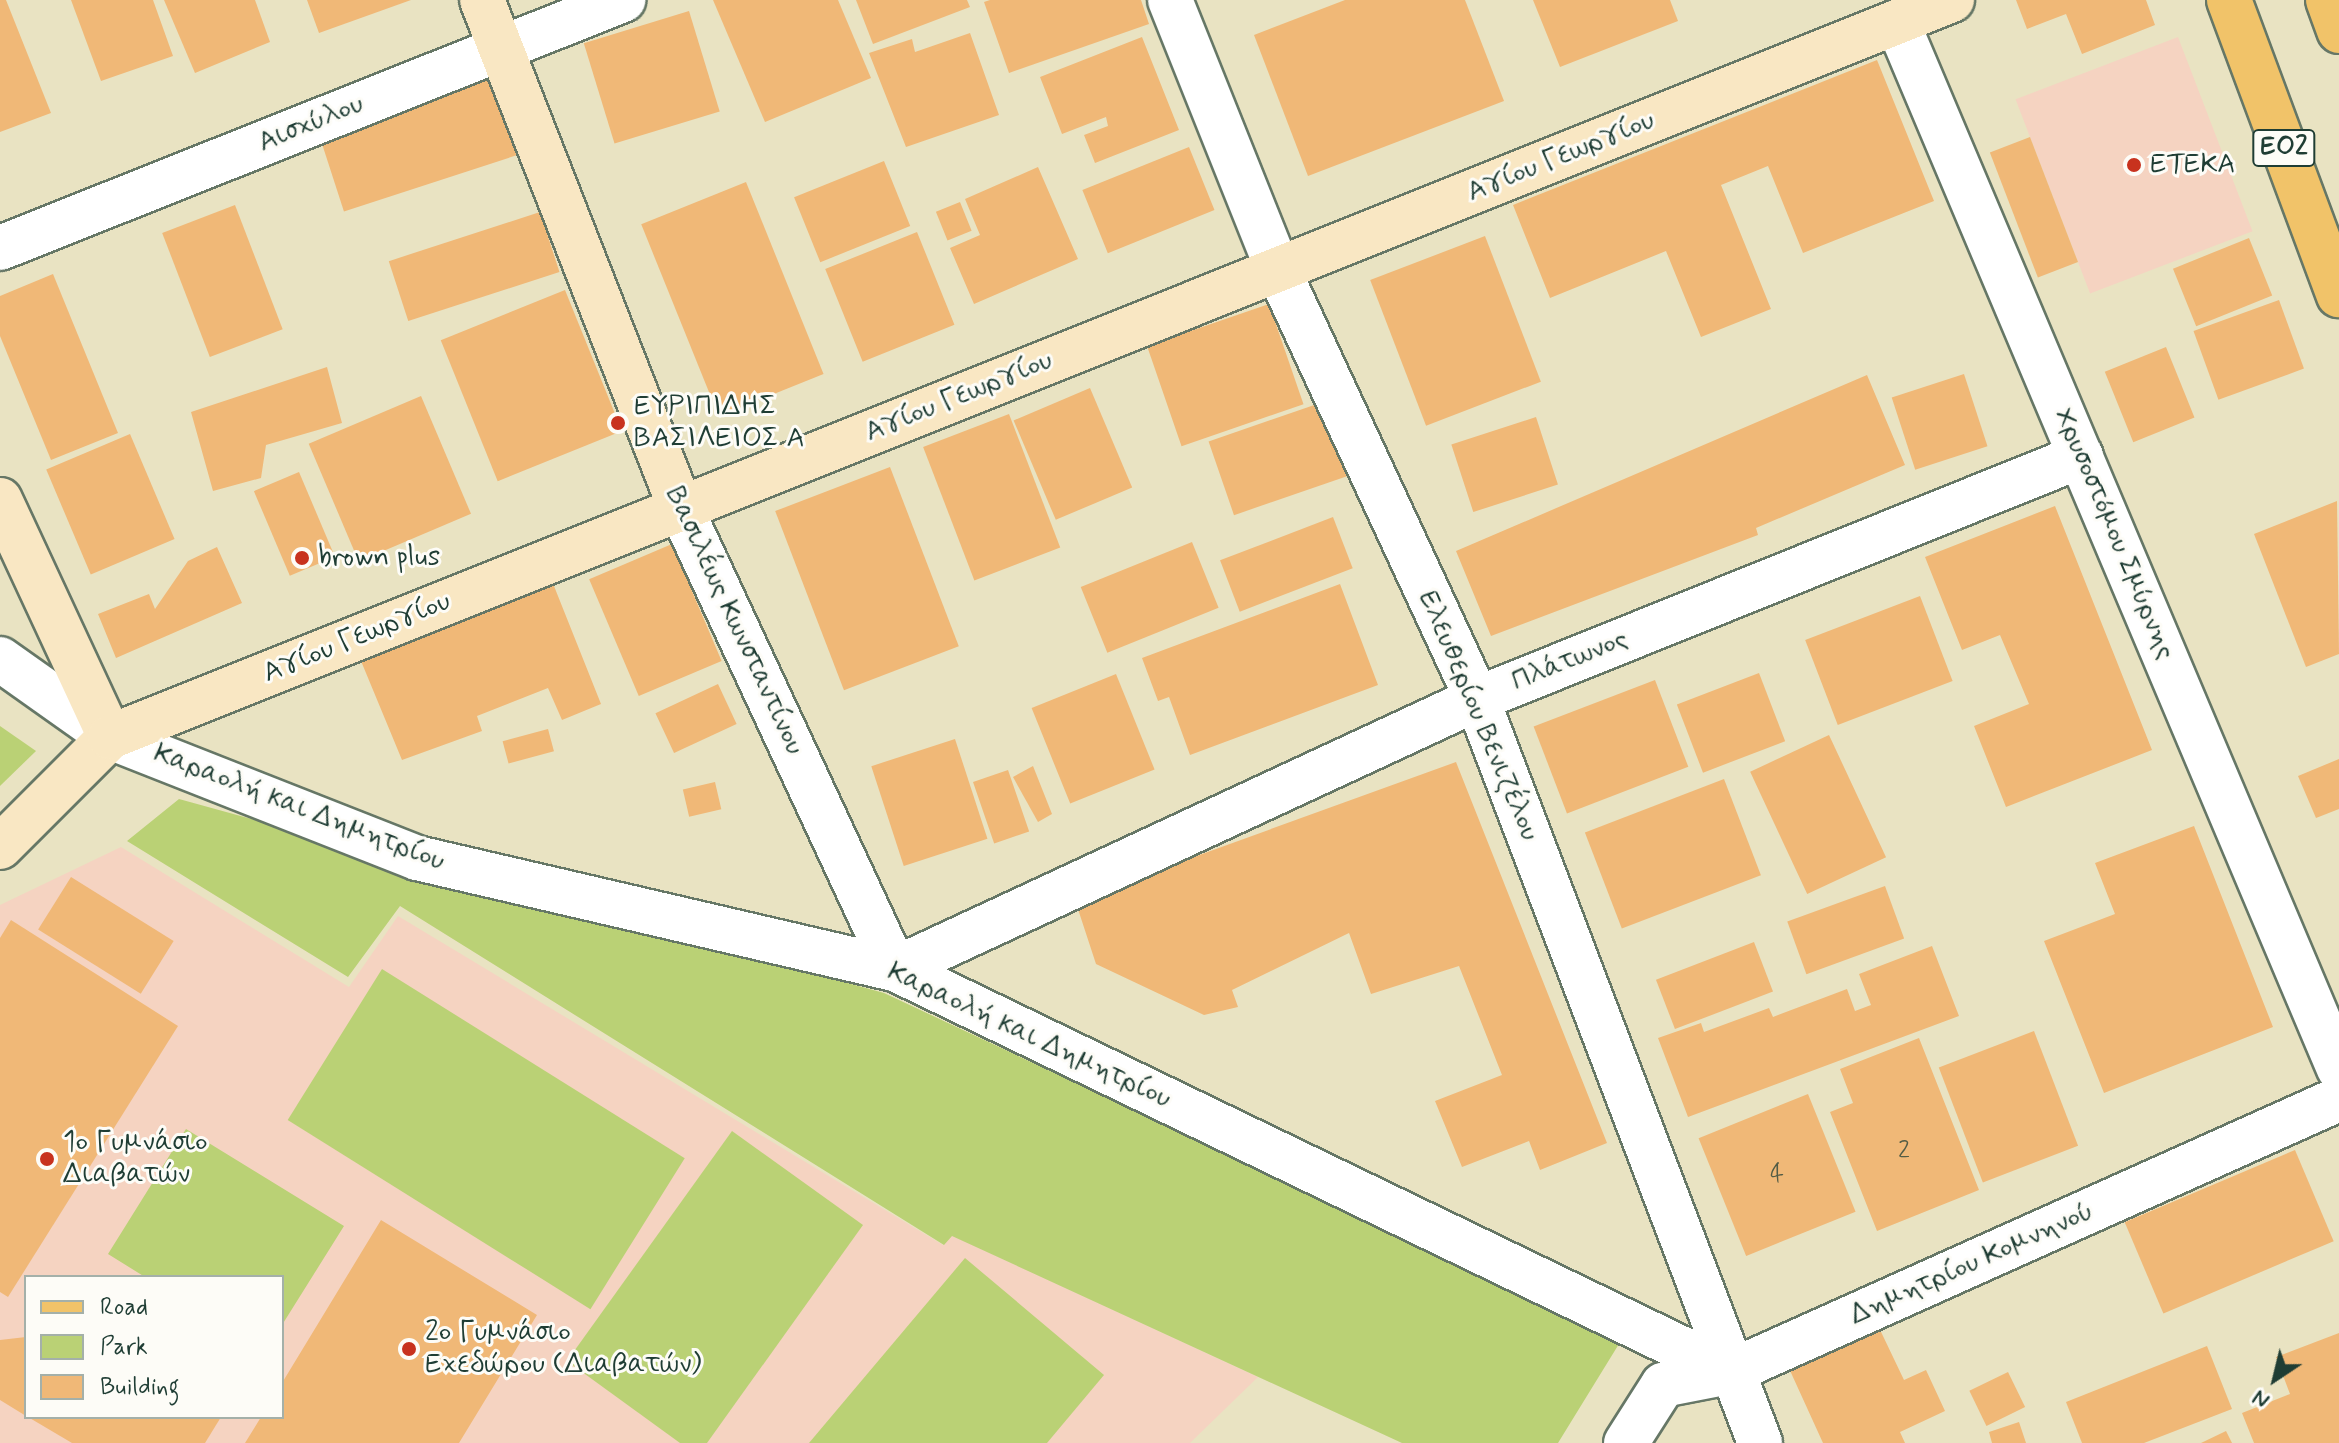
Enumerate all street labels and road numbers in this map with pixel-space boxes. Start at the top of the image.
street label: Αισχύλου [253,88,369,160]
street label: Αγίου Γεωργίου [1462,104,1660,210]
road number: ΕΟ2 [2252,126,2316,170]
street label: Αγίου Γεωργίου [860,344,1058,450]
street label: Χρυσοστόμου Σμύρνης [2046,403,2182,665]
street label: Βασιλέως Κωνσταντίνου [657,482,811,760]
street label: Αγίου Γεωργίου [258,585,456,691]
street label: Ελευθερίου Βενιζέλου [1410,586,1546,846]
street label: Πλάτωνος [1507,623,1633,699]
street label: Καραολή και Δημητρίου [149,737,449,879]
street label: Καραολή και Δημητρίου [882,956,1176,1116]
street label: Δημητρίου Κομνηνού [1845,1195,2099,1333]

